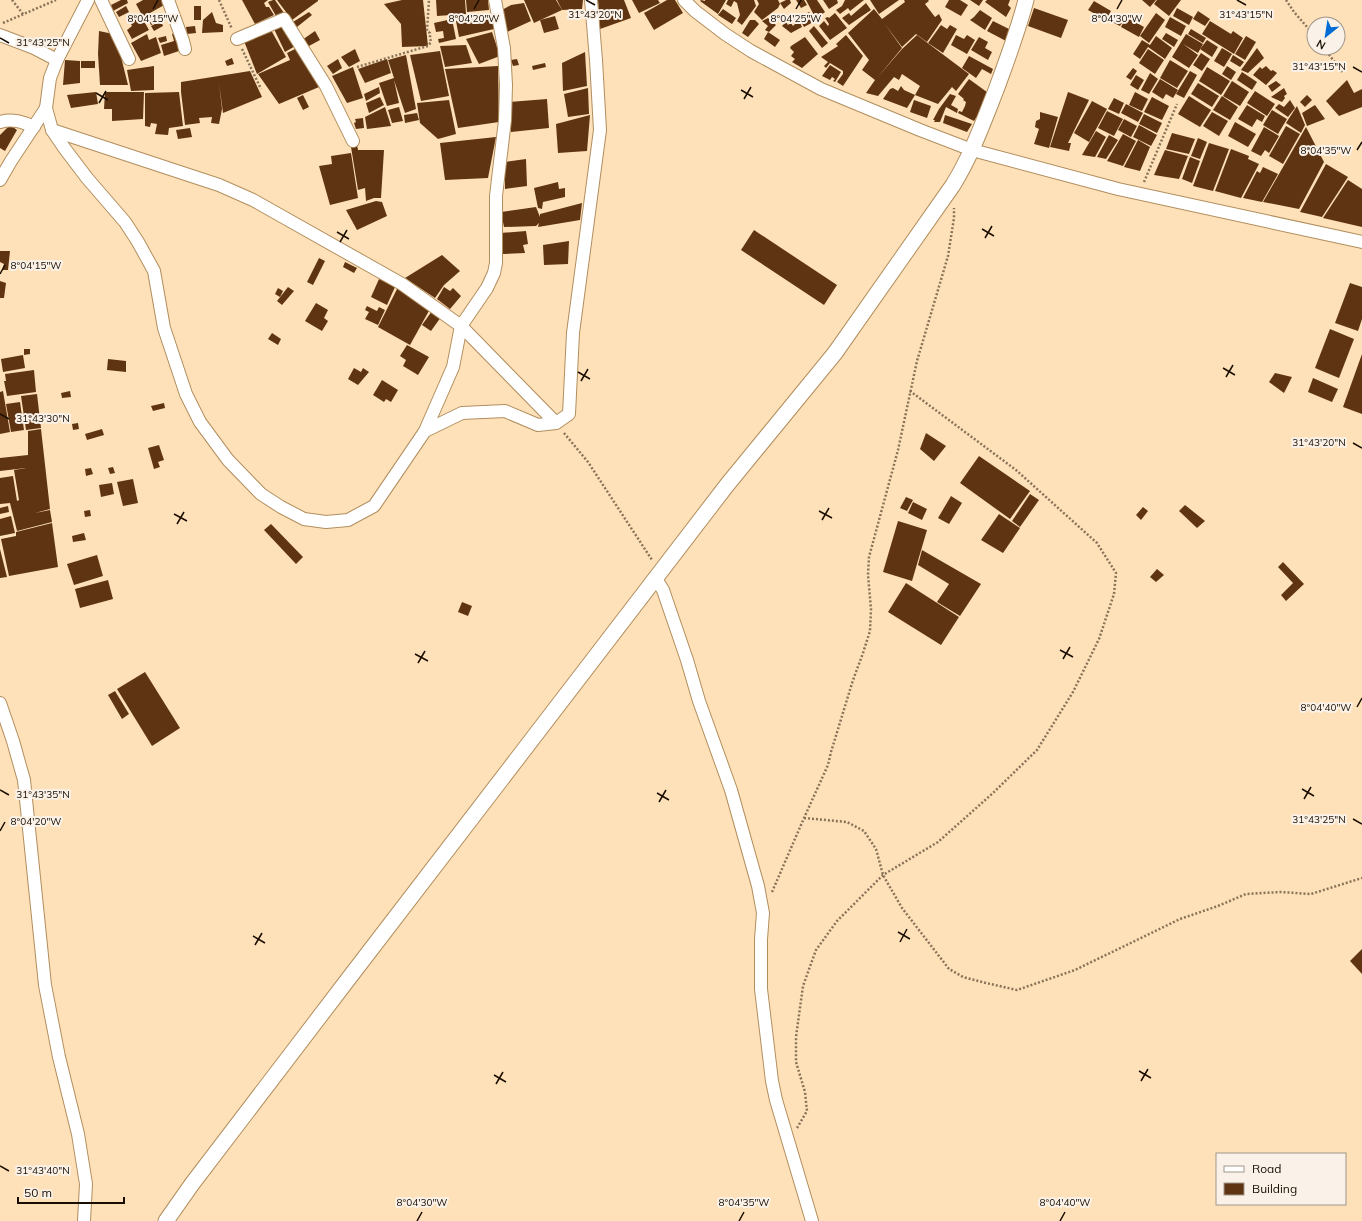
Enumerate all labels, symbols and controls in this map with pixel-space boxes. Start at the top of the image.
text: 31°43'20"N [568,8,622,21]
text: 31°43'15"N [1219,8,1273,21]
text: 8°04'15"W [128,12,178,25]
text: 8°04'20"W [449,12,499,25]
text: 8°04'25"W [771,12,821,25]
text: 8°04'30"W [1092,12,1142,25]
north arrow [1306,16,1346,56]
text: 31°43'25"N [16,36,70,49]
text: N [1314,37,1328,53]
text: 31°43'15"N [1292,60,1346,73]
text: 8°04'35"W [1301,144,1351,157]
text: 8°04'15"W [11,259,61,272]
text: 31°43'30"N [16,412,70,425]
text: 31°43'20"N [1292,436,1346,449]
text: 8°04'40"W [1301,701,1351,714]
text: 31°43'35"N [16,788,70,801]
text: 31°43'25"N [1292,813,1346,826]
text: 8°04'20"W [11,815,61,828]
legend [1216,1153,1346,1205]
text: Road [1252,1161,1281,1176]
text: 31°43'40"N [16,1164,70,1177]
scale bar [18,1179,124,1205]
text: Building [1252,1181,1297,1196]
text: 50 m [24,1185,52,1200]
text: 8°04'30"W [397,1196,447,1209]
text: 8°04'35"W [719,1196,769,1209]
text: 8°04'40"W [1040,1196,1090,1209]

